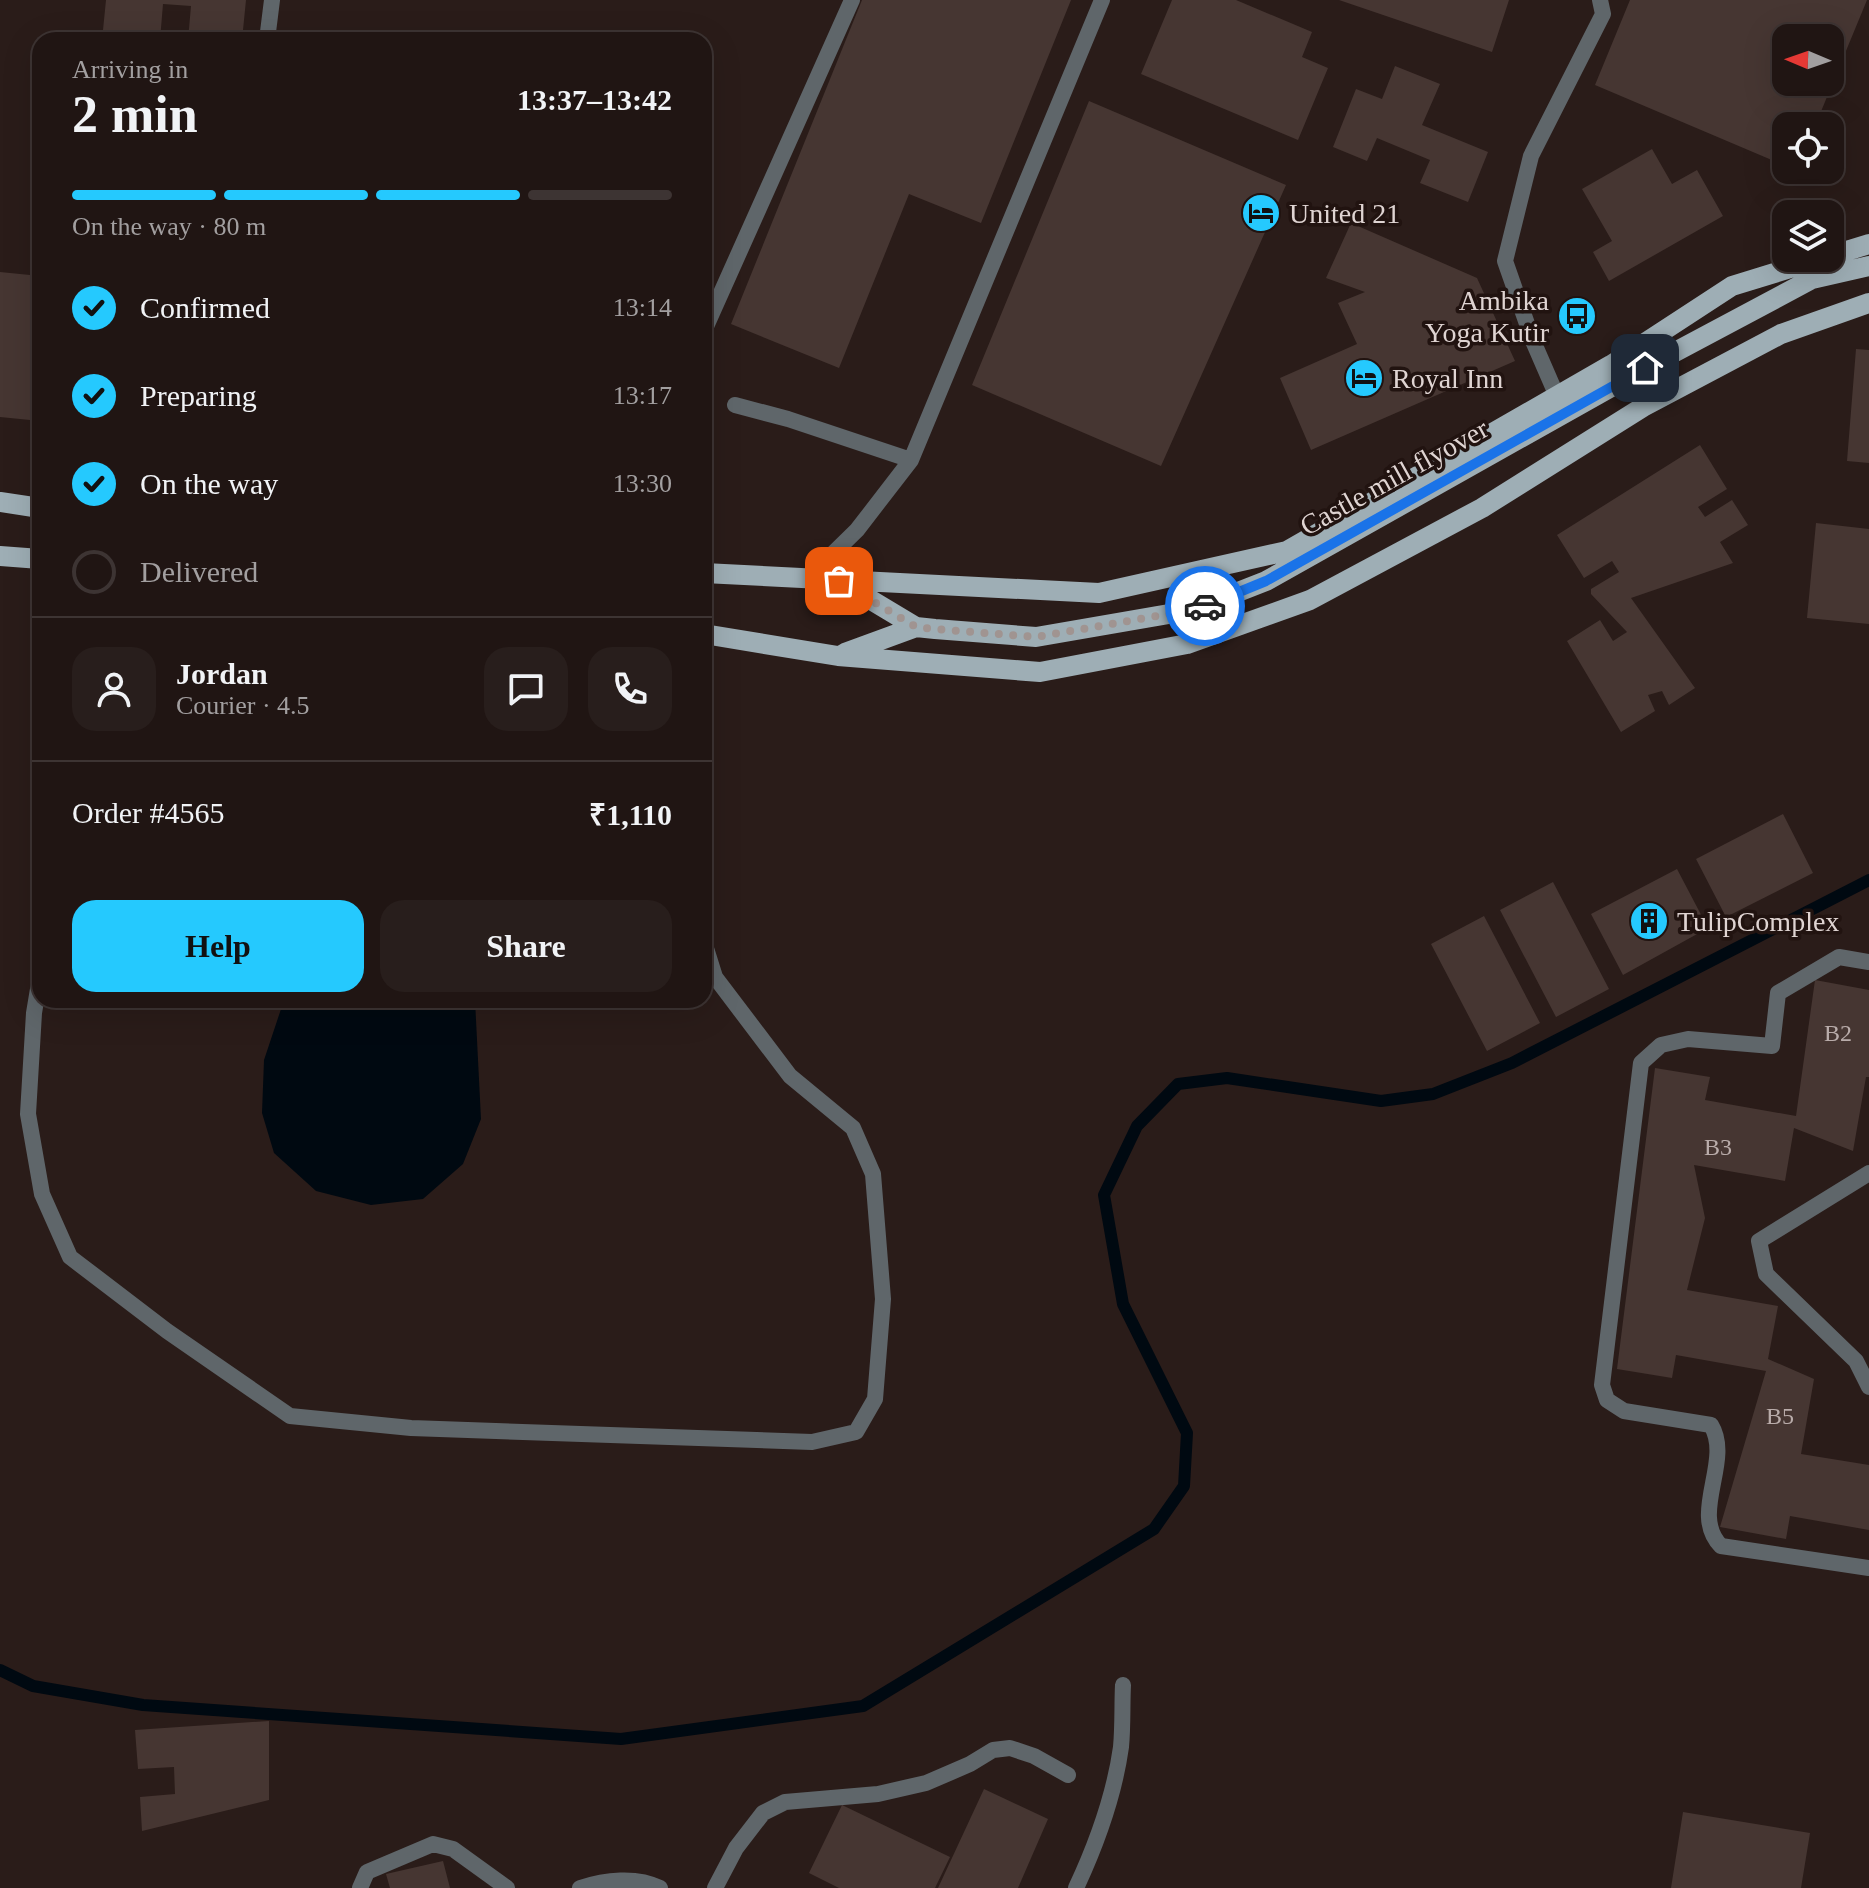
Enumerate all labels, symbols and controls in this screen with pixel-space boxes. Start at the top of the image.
north arrow [1772,24,1844,96]
map controls [1772,24,1844,272]
text: Arriving in [72,55,188,84]
text: 13:37–13:42 [517,83,672,116]
text: 2 min [72,86,198,143]
button: locate [1772,112,1844,184]
hotel icon: United 21 [1240,192,1282,234]
place label: United 21 [1289,198,1400,229]
button: layers [1772,200,1844,272]
text: On the way · 80 m [72,212,266,241]
place label: Ambika Yoga Kutir [1425,285,1550,348]
icon: check [72,286,116,330]
text: Confirmed [140,291,270,324]
text: 13:14 [613,293,672,322]
bus stop icon: Ambika Yoga Kutir [1556,295,1598,337]
pin [1611,334,1679,402]
icon: home [1623,346,1667,390]
hotel icon: Royal Inn [1343,357,1385,399]
place label: Royal Inn [1392,363,1503,394]
icon: check [72,374,116,418]
text: Preparing [140,379,257,412]
text: 13:17 [613,381,672,410]
street label: Castle mill flyover [1295,412,1494,541]
icon: check [72,462,116,506]
text: On the way [140,467,278,500]
text: 13:30 [613,469,672,498]
pin [805,547,873,615]
text: Delivered [140,555,258,588]
icon: bag [817,559,861,603]
courier [1165,566,1245,646]
icon: car [1183,584,1227,628]
button: person [72,647,156,731]
button: chat [484,647,568,731]
button: phone [588,647,672,731]
text: Jordan [176,657,268,690]
text: Courier · 4.5 [176,691,310,720]
text: Order #4565 [72,796,224,829]
text: ₹1,110 [589,798,672,831]
button: Help [72,900,364,992]
button: Share [380,900,672,992]
building icon: TulipComplex [1628,900,1670,942]
place label: TulipComplex [1677,906,1839,937]
house number: B2 [1824,1020,1852,1046]
house number: B3 [1704,1134,1732,1160]
house number: B5 [1766,1403,1794,1429]

